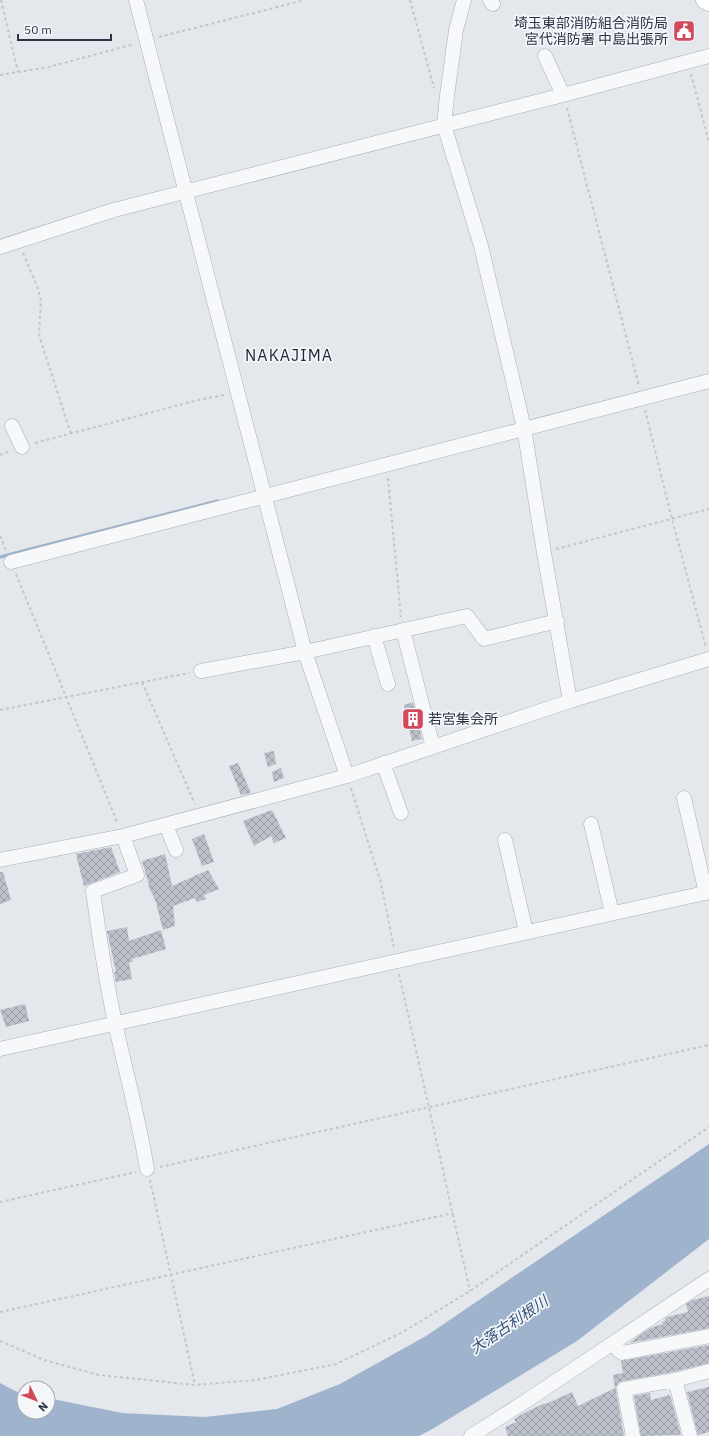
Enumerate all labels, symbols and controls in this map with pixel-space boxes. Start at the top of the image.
place label: 埼玉東部消防組合消防局 宮代消防署 中島出張所 [514,14,668,48]
scale bar [18,16,111,42]
public building icon: 埼玉東部消防組合消防局 宮代消防署 中島出張所 [671,18,697,44]
text: 50 m [24,22,52,37]
district label: NAKAJIMA [245,345,333,365]
building icon: 若宮集会所 [400,706,426,732]
place label: 若宮集会所 [428,710,498,728]
water label: 大落古利根川 [466,1290,553,1358]
north arrow [16,1380,56,1420]
text: N [35,1399,51,1415]

